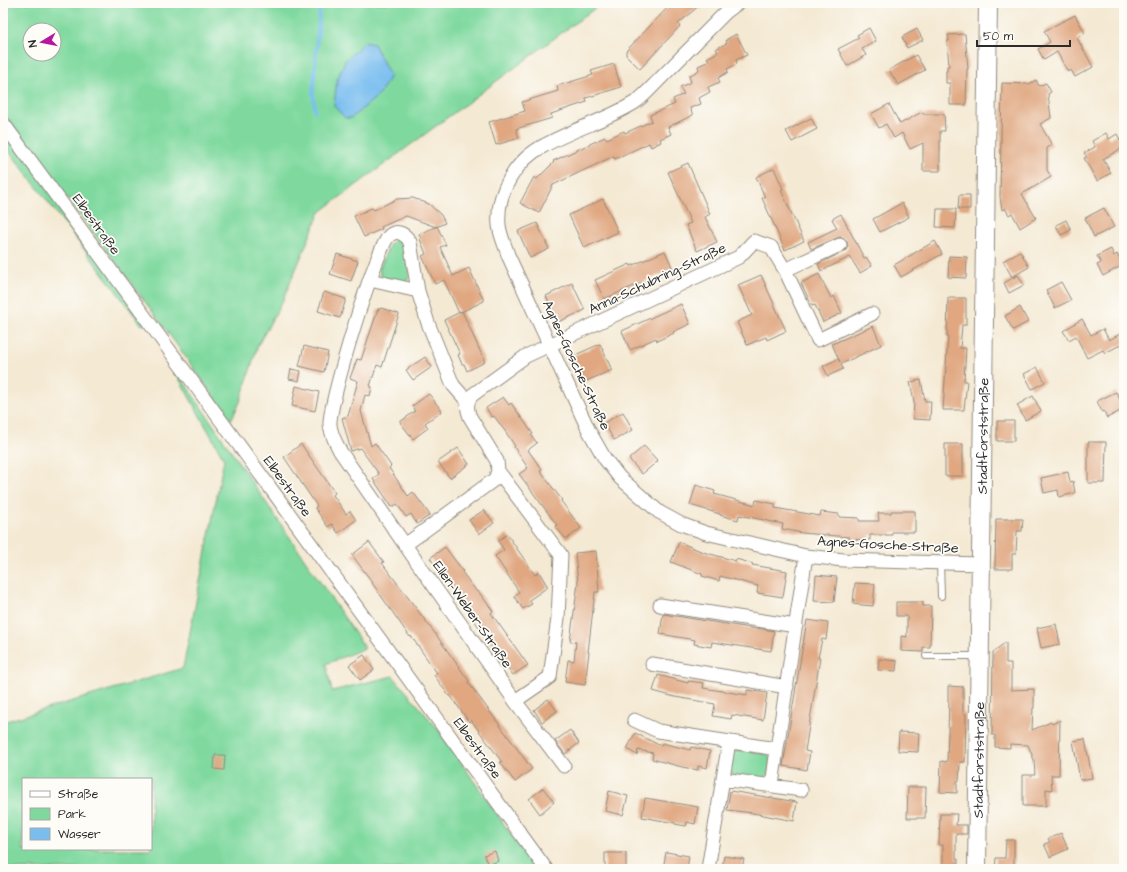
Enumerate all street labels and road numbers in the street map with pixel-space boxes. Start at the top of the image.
street label: Elbestraße [67,190,125,260]
street label: Anna-Schubring-Straße [585,238,730,320]
street label: Agnes-Gosche-Straße [537,297,615,434]
street label: Stadtforststraße [973,377,994,494]
street label: Elbestraße [258,452,316,522]
street label: Agnes-Gosche-Straße [817,531,960,559]
street label: Ellen-Weber-Straße [428,557,517,673]
street label: Stadtforststraße [969,701,990,818]
street label: Elbestraße [448,714,506,784]

